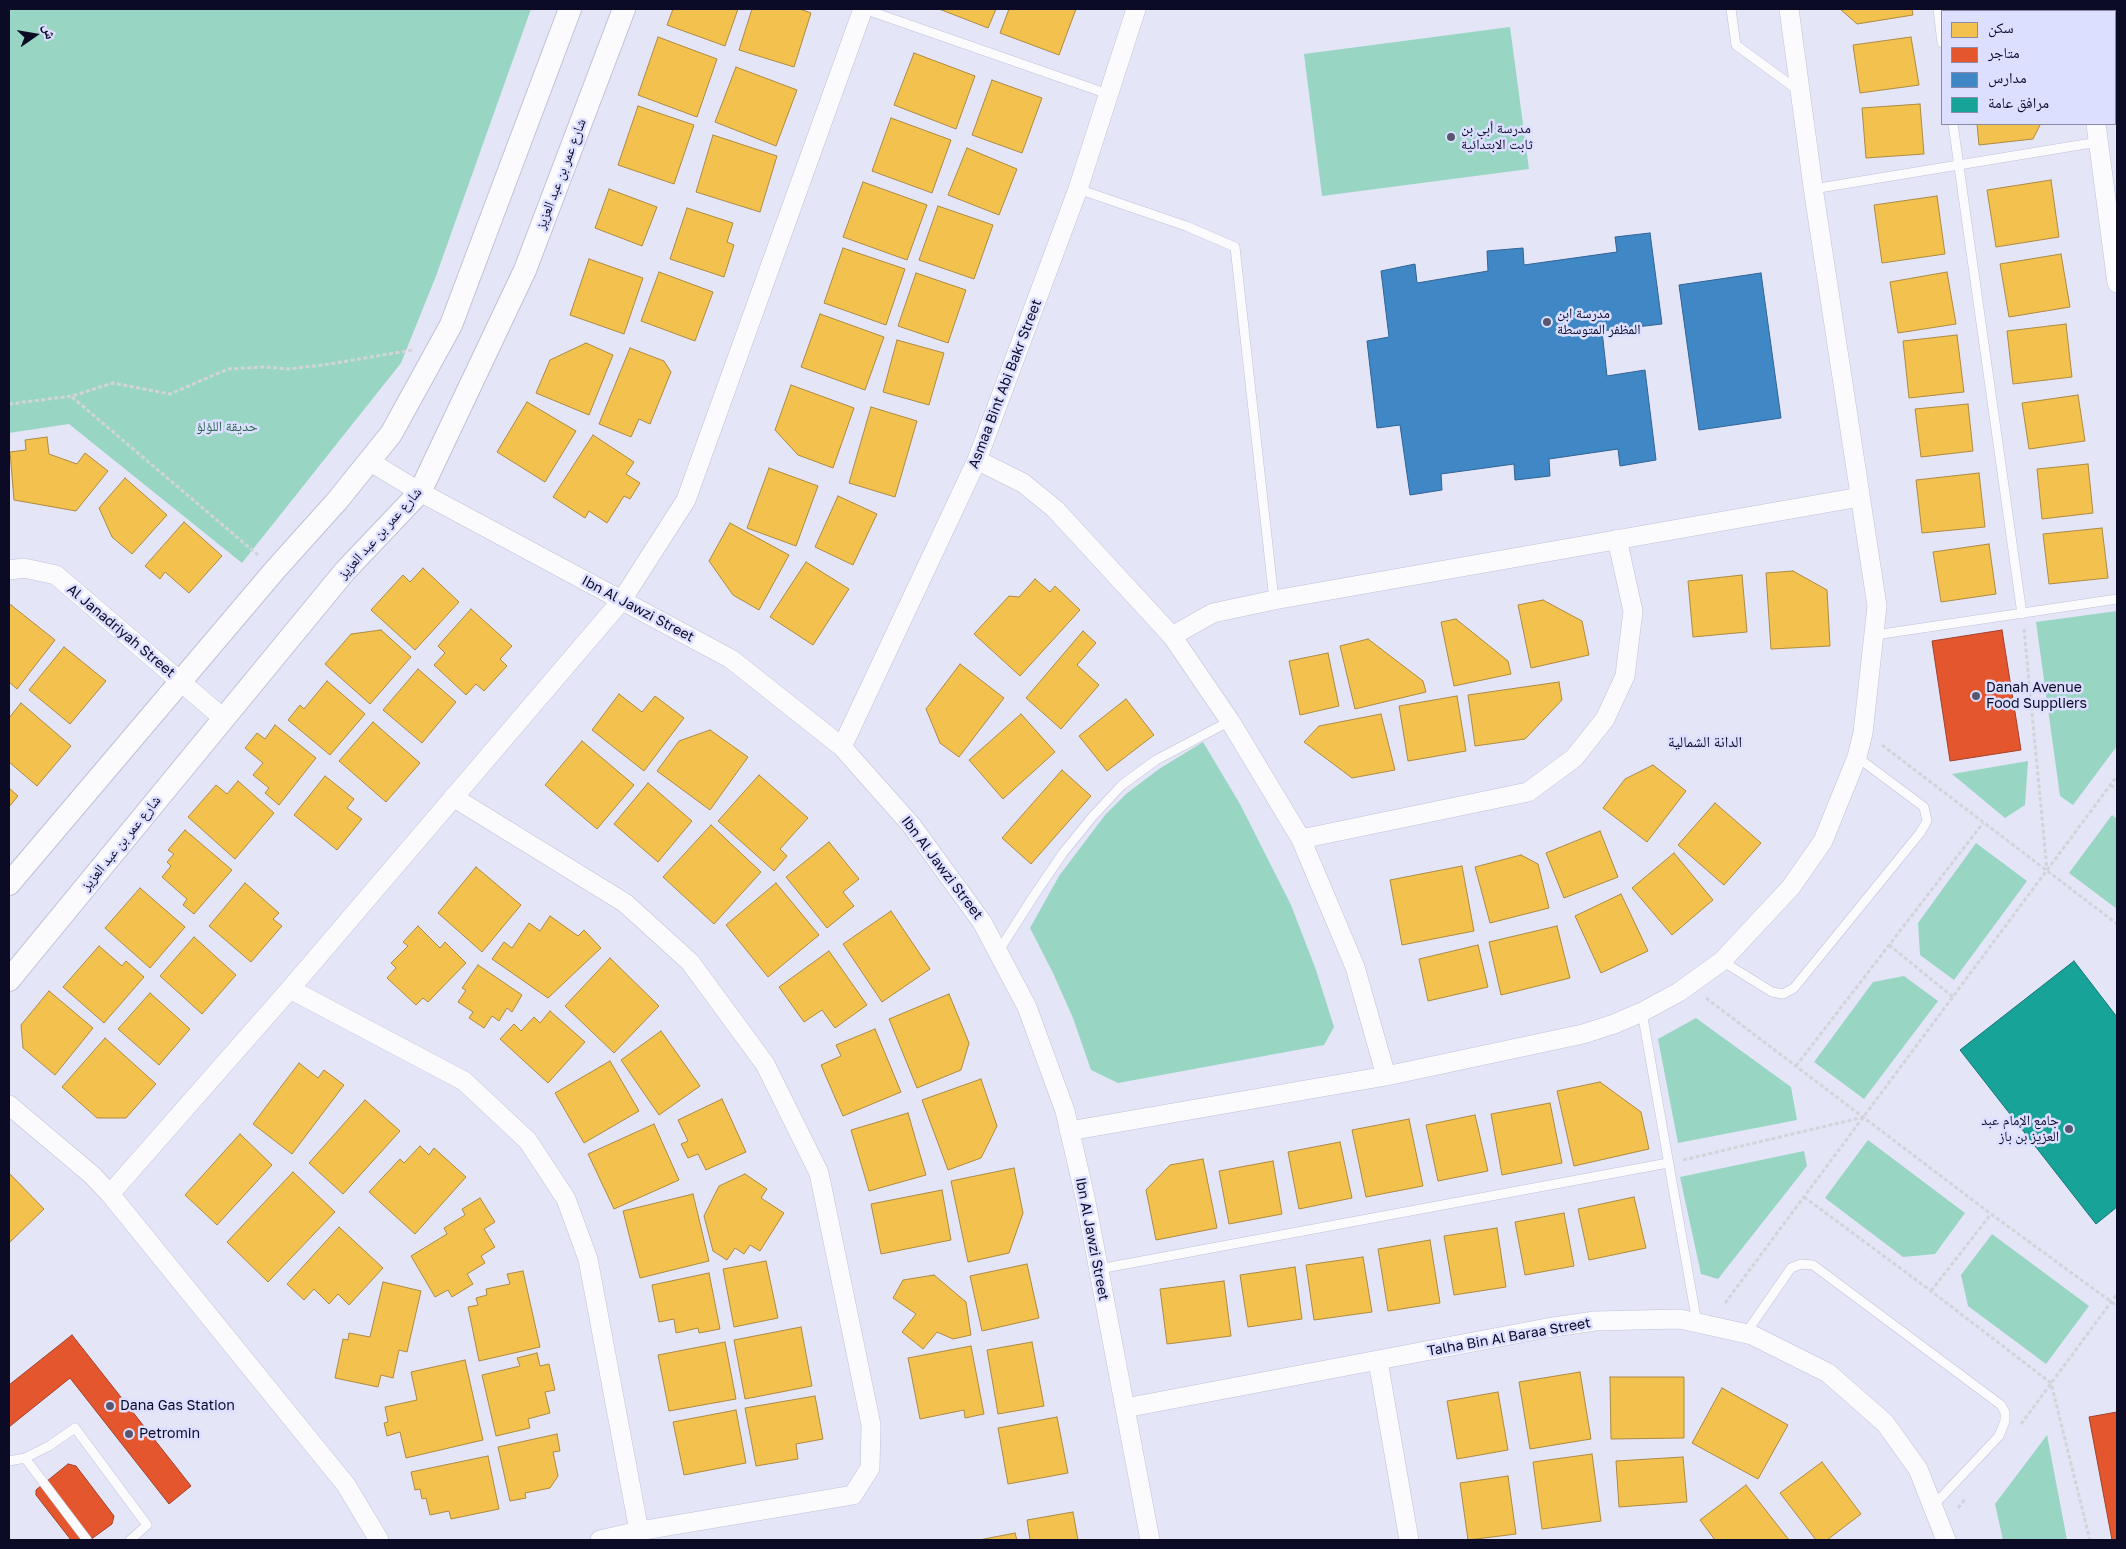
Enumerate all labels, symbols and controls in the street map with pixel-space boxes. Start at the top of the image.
north arrow [10,10,60,60]
legend [1941,10,2116,125]
text: سكن [1988,18,2014,36]
text: ش [40,22,60,41]
text: متاجر [1988,43,2020,61]
text: مدارس [1988,68,2027,86]
text: مرافق عامة [1988,93,2049,111]
street label: شارع عمر بن عبد العزيز [532,116,590,232]
place label: مدرسة أبي بن ثابت الابتدائية [1461,121,1533,154]
marker: مدرسة أبي بن ثابت الابتدائية [1445,131,1457,143]
street label: Asmaa Bint Abi Bakr Street [965,297,1045,471]
place label: مدرسة ابن المظفر المتوسطة [1557,306,1640,338]
marker: مدرسة ابن المظفر المتوسطة [1541,316,1553,328]
park label: حديقة اللؤلؤ [196,419,258,435]
street label: شارع عمر بن عبد العزيز [335,484,425,582]
street label: Ibn Al Jawzi Street [579,572,697,646]
street label: Al Janadriyah Street [64,581,178,681]
place label: Danah Avenue Food Suppliers [1986,680,2087,712]
marker: Danah Avenue Food Suppliers [1970,690,1982,702]
district label: الدانة الشمالية [1668,733,1742,751]
street label: شارع عمر بن عبد العزيز [78,792,164,894]
street label: Ibn Al Jawzi Street [898,813,986,923]
place label: جامع الإمام عبد العزيز بن باز [1981,1113,2059,1146]
marker: جامع الإمام عبد العزيز بن باز [2063,1123,2075,1135]
street label: Ibn Al Jawzi Street [1072,1176,1112,1302]
street label: Talha Bin Al Baraa Street [1426,1314,1592,1360]
place label: Dana Gas Station [120,1398,235,1414]
marker: Dana Gas Station [104,1400,116,1412]
place label: Petromin [139,1426,200,1442]
marker: Petromin [123,1428,135,1440]

